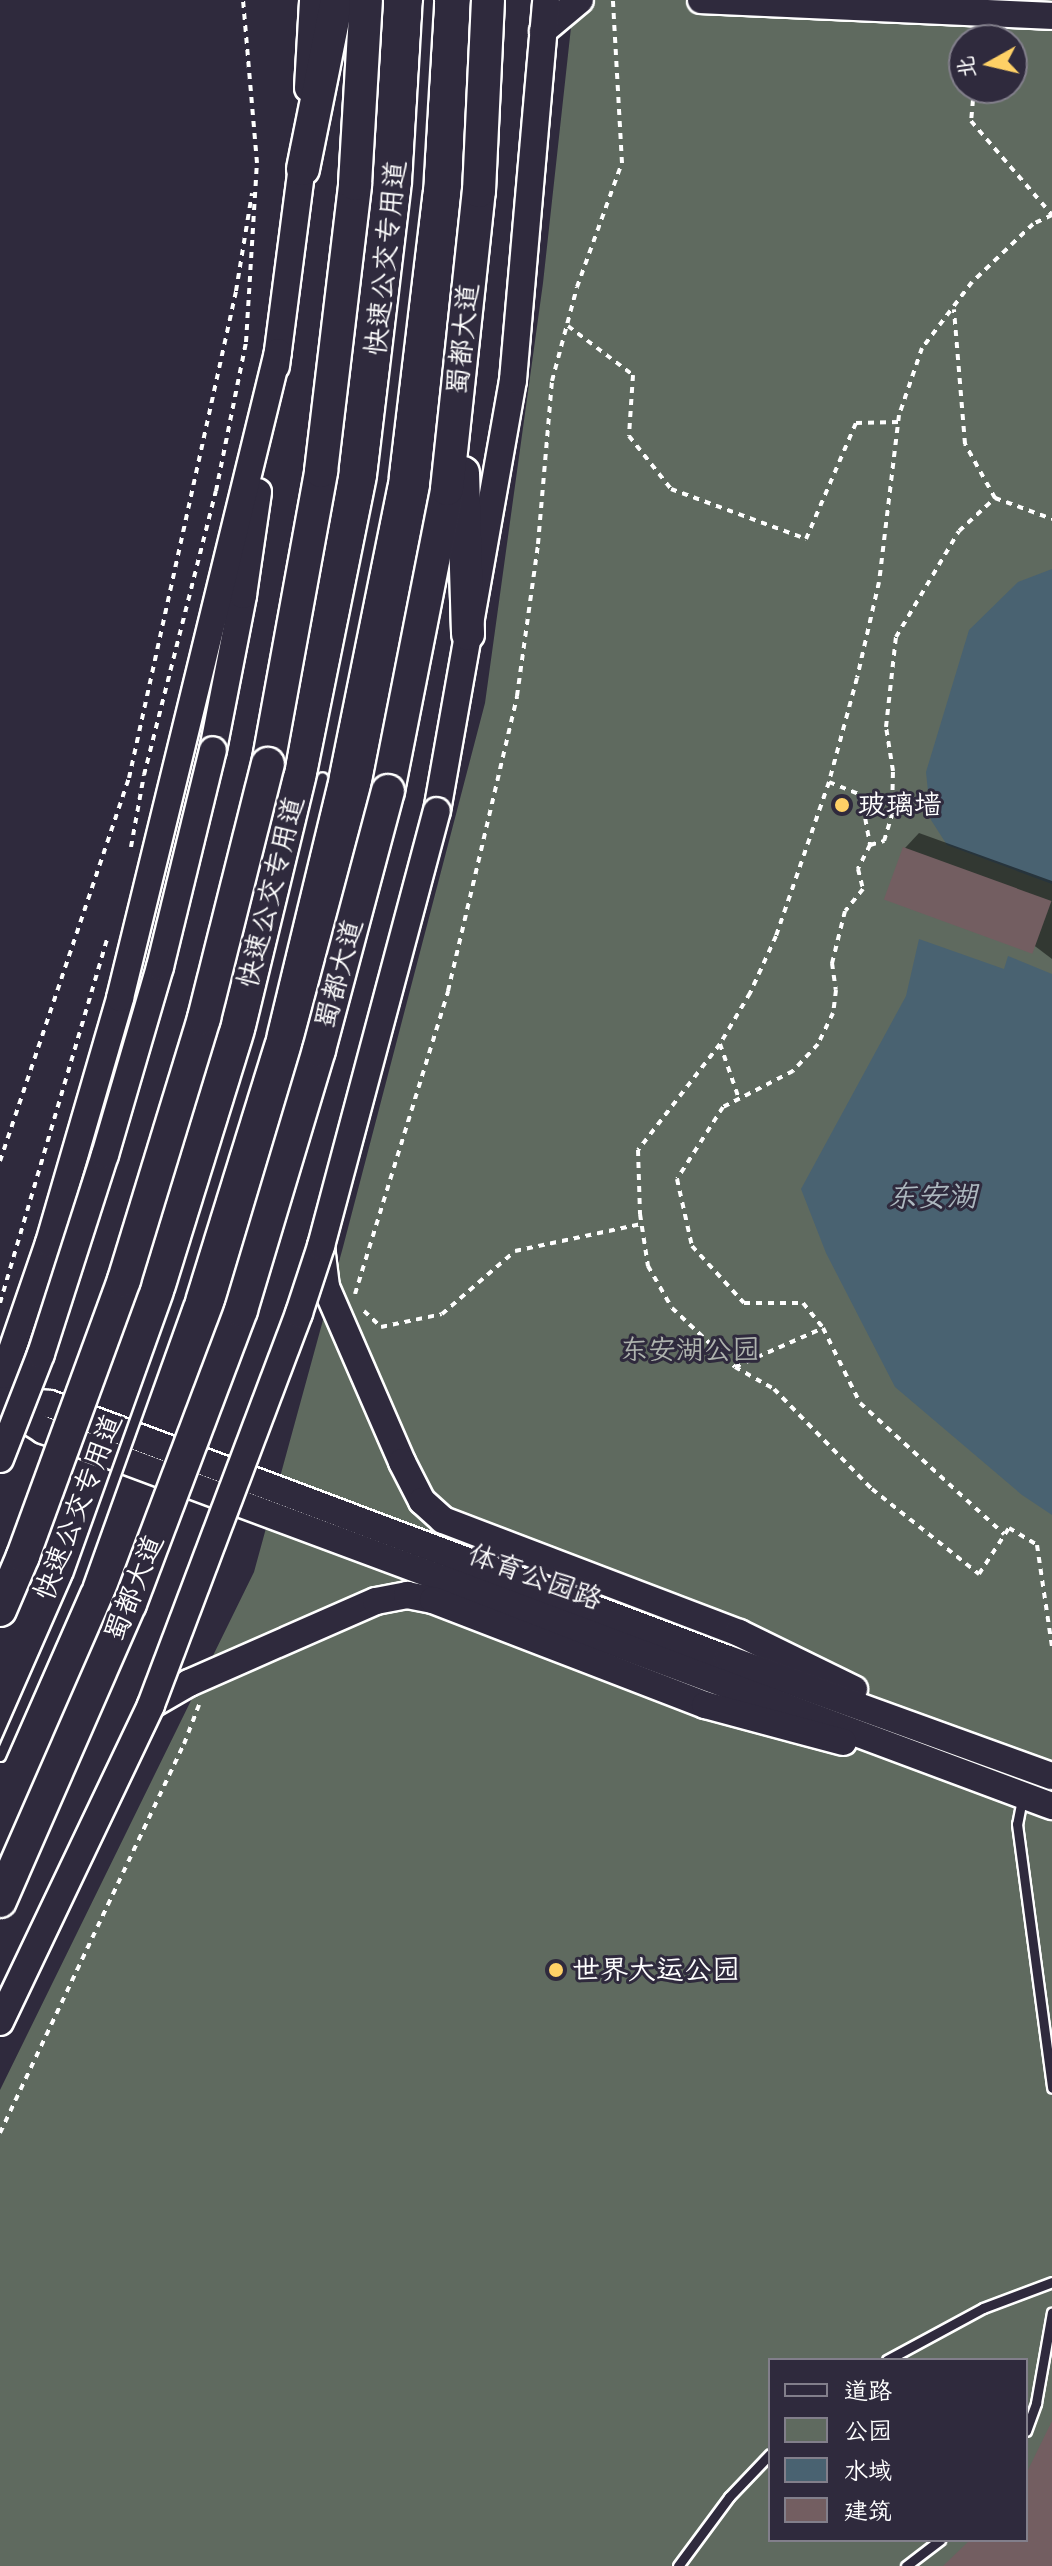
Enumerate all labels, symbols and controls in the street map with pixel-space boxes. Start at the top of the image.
north arrow [948,24,1028,104]
text: 北 [952,54,981,80]
street label: 快速公交专用道 [359,159,413,357]
street label: 蜀都大道 [440,282,486,396]
place label: 玻璃墙 [858,788,942,822]
street label: 快速公交专用道 [231,793,311,991]
marker: 玻璃墙 [833,796,851,814]
street label: 蜀都大道 [308,916,370,1032]
water label: 东安湖 [887,1179,977,1215]
park label: 东安湖公园 [620,1333,760,1367]
street label: 快速公交专用道 [27,1409,129,1605]
street label: 蜀都大道 [97,1530,171,1646]
street label: 体育公园路 [463,1537,607,1617]
place label: 世界大运公园 [572,1953,740,1987]
marker: 世界大运公园 [547,1961,565,1979]
legend [768,2358,1028,2542]
text: 道路 [844,2377,892,2405]
text: 公园 [844,2417,892,2445]
text: 水域 [844,2457,892,2485]
text: 建筑 [844,2497,892,2525]

